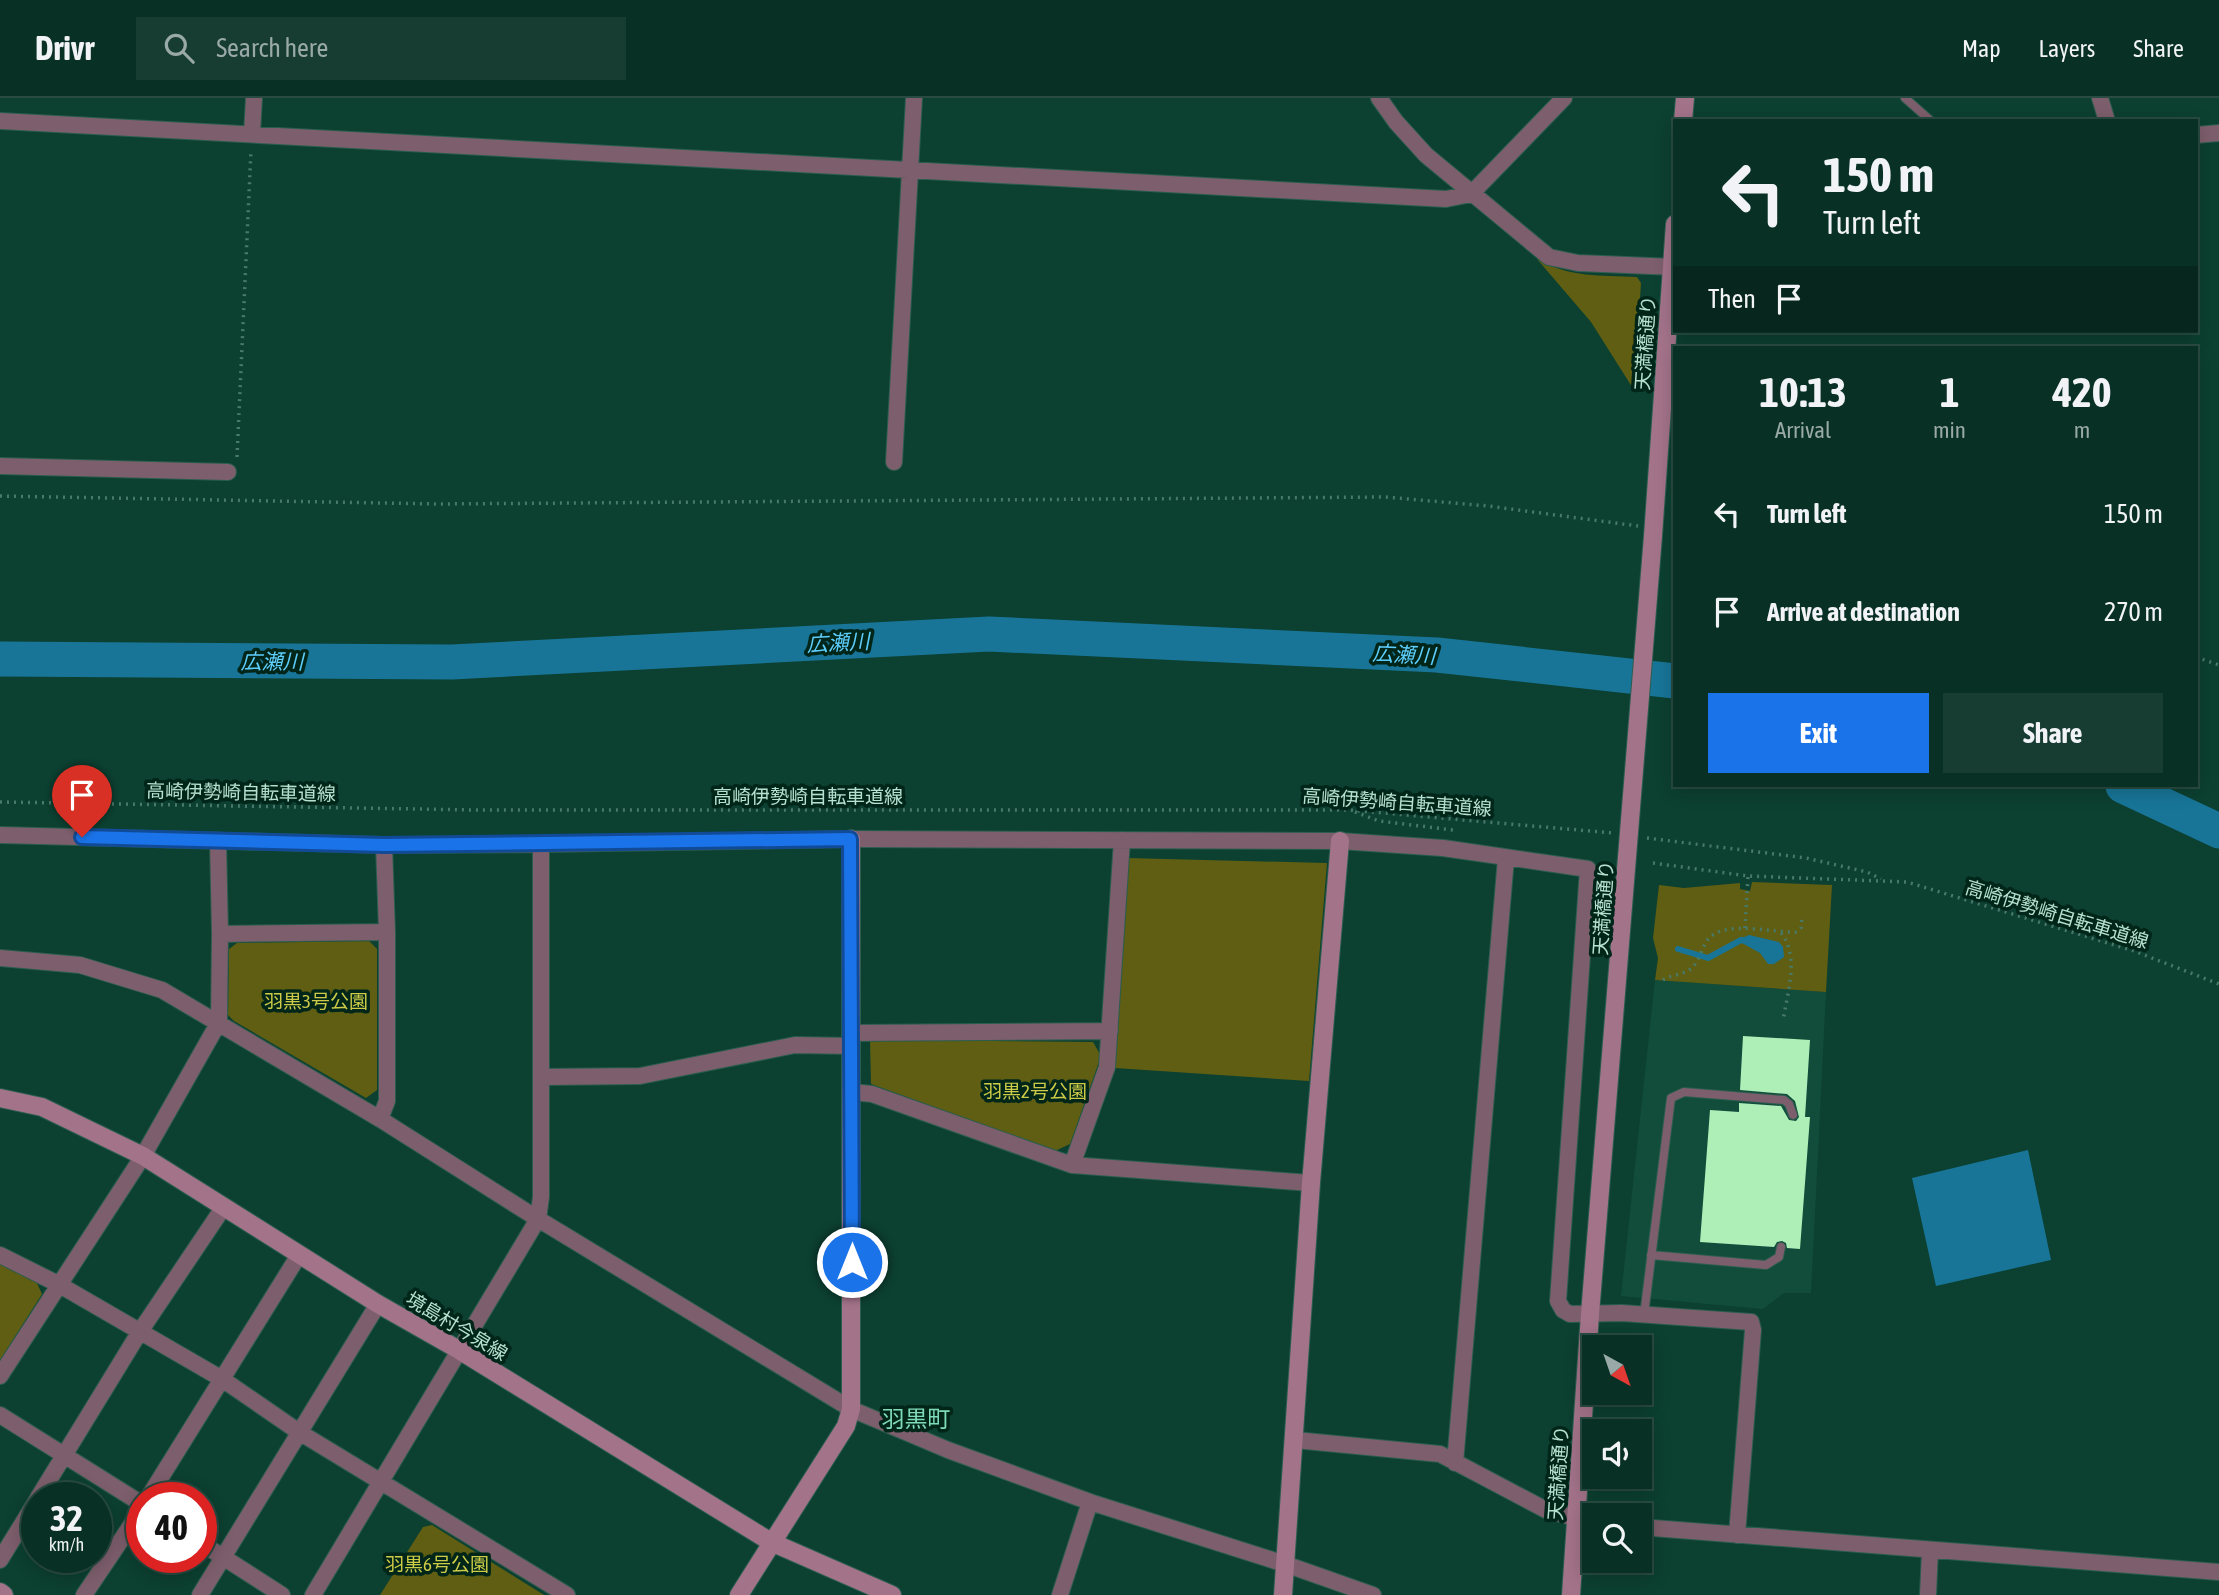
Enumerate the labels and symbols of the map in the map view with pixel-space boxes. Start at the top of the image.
street label: 天満橋通り [1631,295,1659,391]
water label: 広瀬川 [806,628,872,656]
water label: 広瀬川 [1372,640,1438,668]
water label: 広瀬川 [241,649,305,673]
pin [52,765,112,837]
street label: 高崎伊勢崎自転車道線 [146,779,336,805]
street label: 高崎伊勢崎自転車道線 [1301,784,1493,820]
street label: 高崎伊勢崎自転車道線 [713,785,903,807]
street label: 天満橋通り [1589,860,1617,956]
street label: 高崎伊勢崎自転車道線 [1963,876,2151,952]
park label: 羽黒3号公園 [264,990,368,1012]
park label: 羽黒2号公園 [983,1080,1087,1102]
position arrow [815,1225,889,1299]
street label: 境島村今泉線 [402,1287,512,1365]
north arrow [1582,1335,1652,1405]
district label: 羽黒町 [882,1406,951,1432]
street label: 天満橋通り [1544,1425,1572,1521]
speed limit sign: 40 [126,1482,217,1573]
park label: 羽黒6号公園 [385,1553,489,1575]

